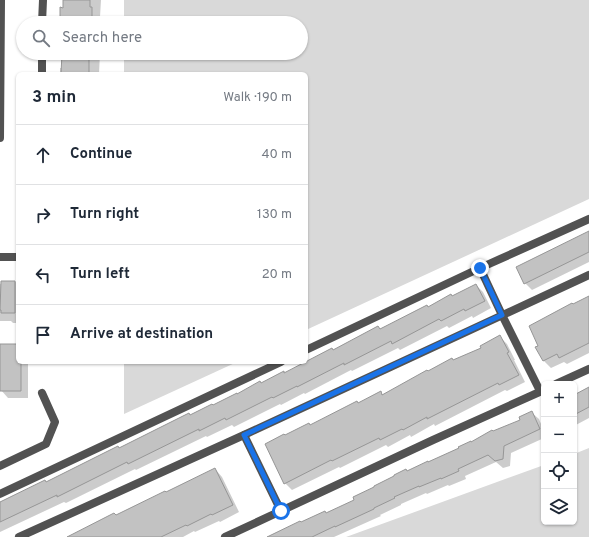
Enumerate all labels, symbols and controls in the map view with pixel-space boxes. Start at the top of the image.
search box [16,16,308,60]
icon: search [30,27,52,49]
text: Search here [62,29,142,48]
text: 3 min [32,87,76,109]
text: Walk · 190 m [223,90,292,106]
icon: ahead [32,144,54,166]
text: Continue [70,145,132,164]
text: 40 m [262,147,292,163]
icon: right [32,204,54,226]
text: Turn right [70,205,139,224]
text: 130 m [257,207,292,223]
route end [471,259,489,277]
icon: left [32,264,54,286]
text: Turn left [70,265,130,284]
text: 20 m [262,267,292,283]
icon: arrive [32,324,54,346]
text: Arrive at destination [70,325,213,344]
map controls [541,381,577,525]
button: + [541,381,577,417]
button: − [541,417,577,453]
button: locate [541,453,577,489]
button: layers [541,489,577,525]
route start [272,502,290,520]

